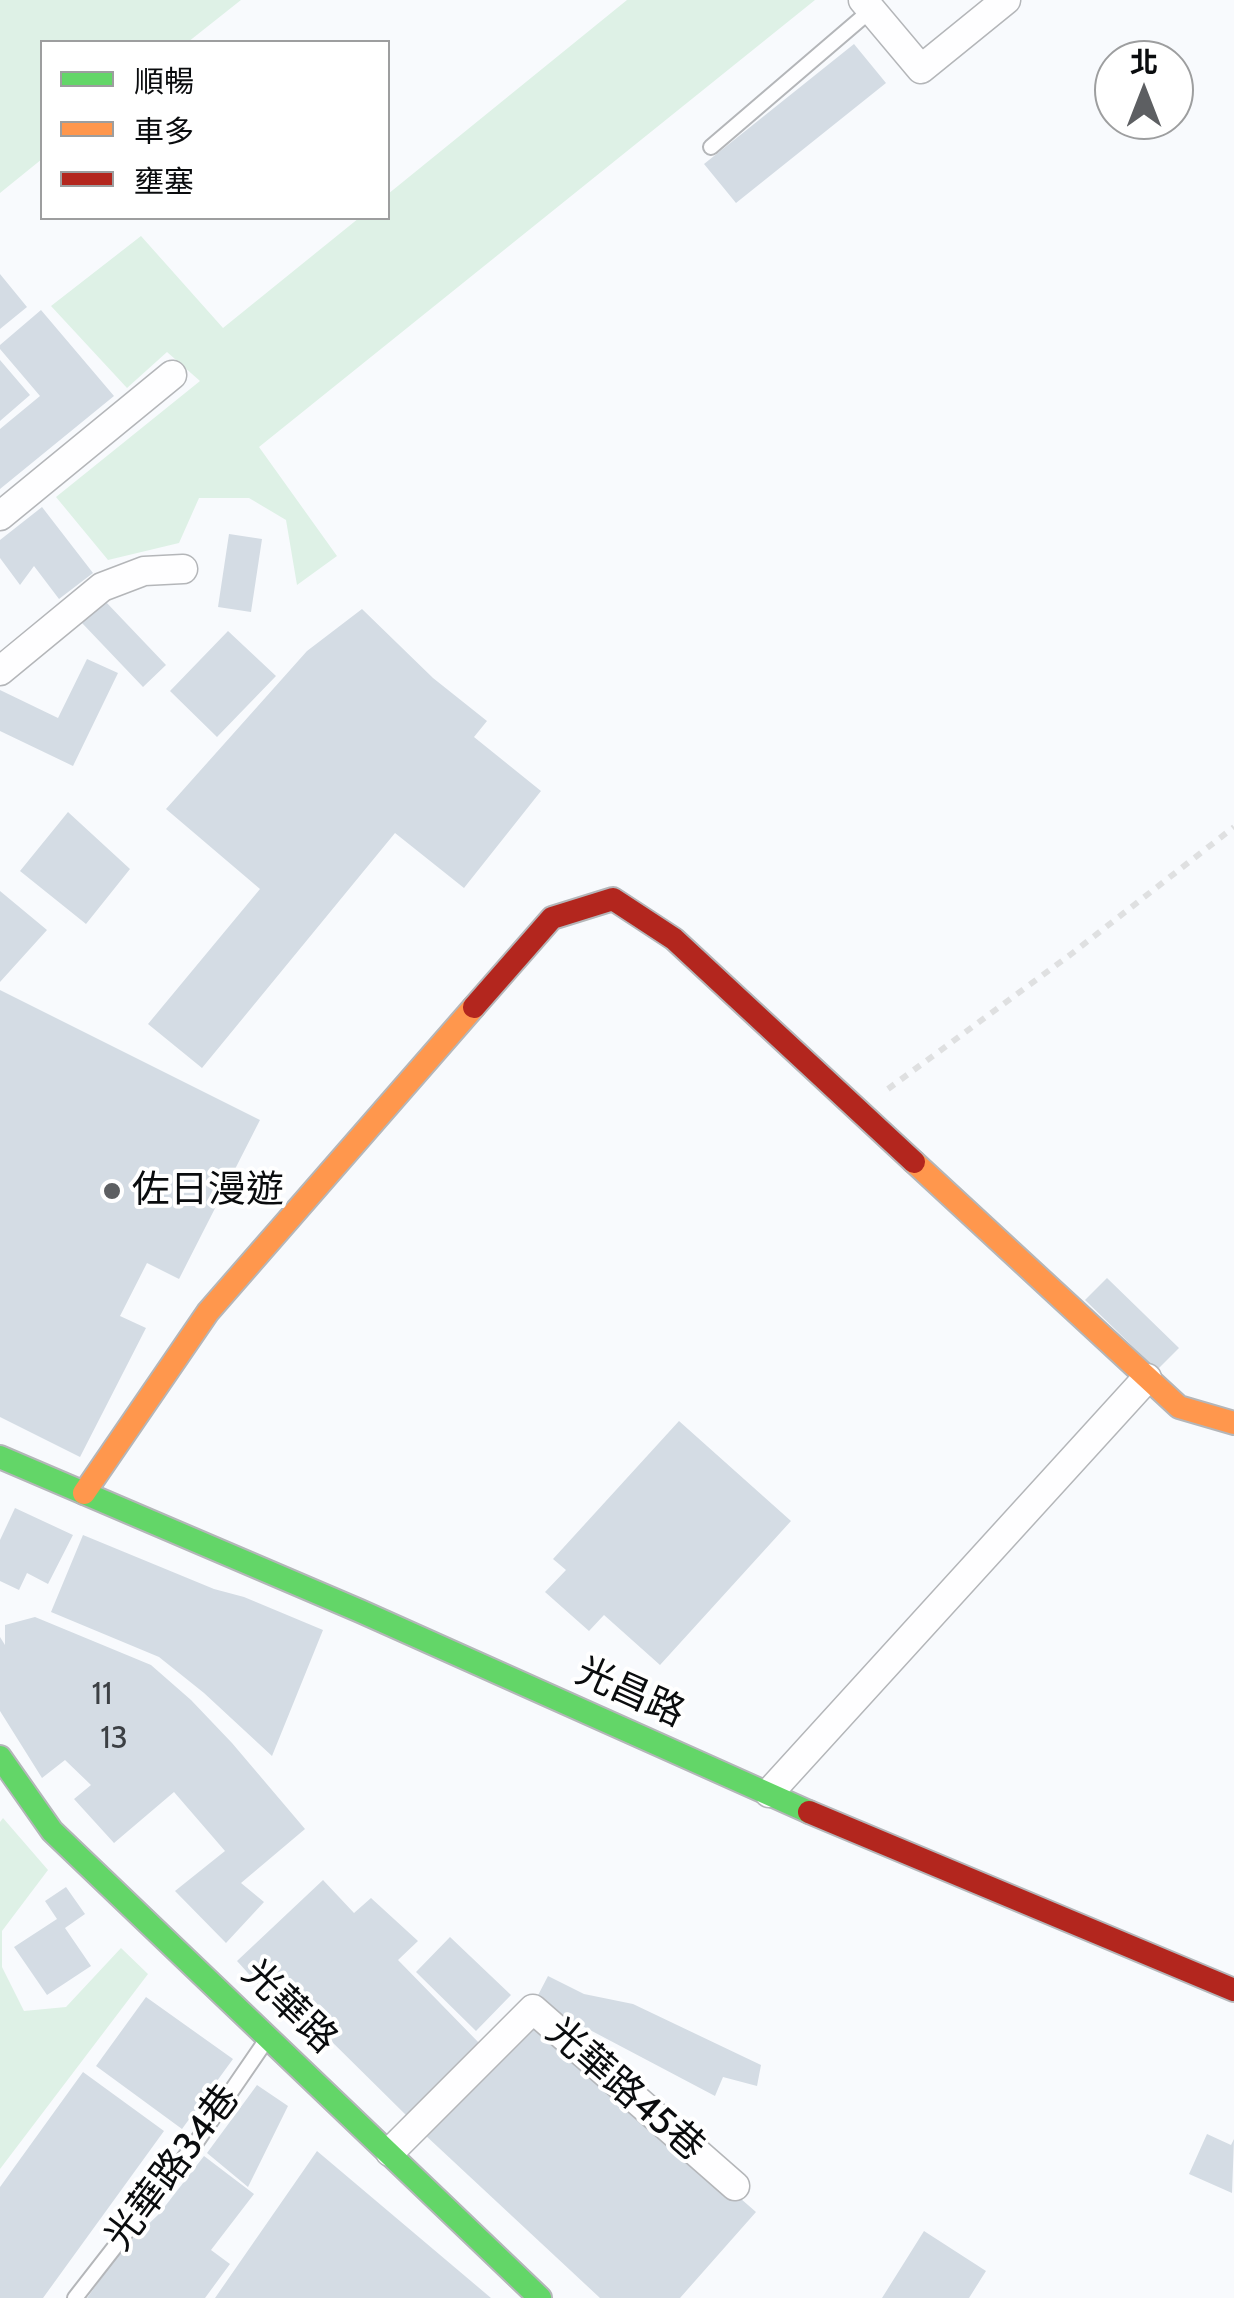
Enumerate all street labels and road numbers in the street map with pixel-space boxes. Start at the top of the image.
street label: 光昌路 [569,1649,691,1737]
street label: 光華路 [232,1951,346,2063]
street label: 光華路45巷 [537,2009,713,2171]
street label: 光華路34巷 [96,2077,250,2259]

